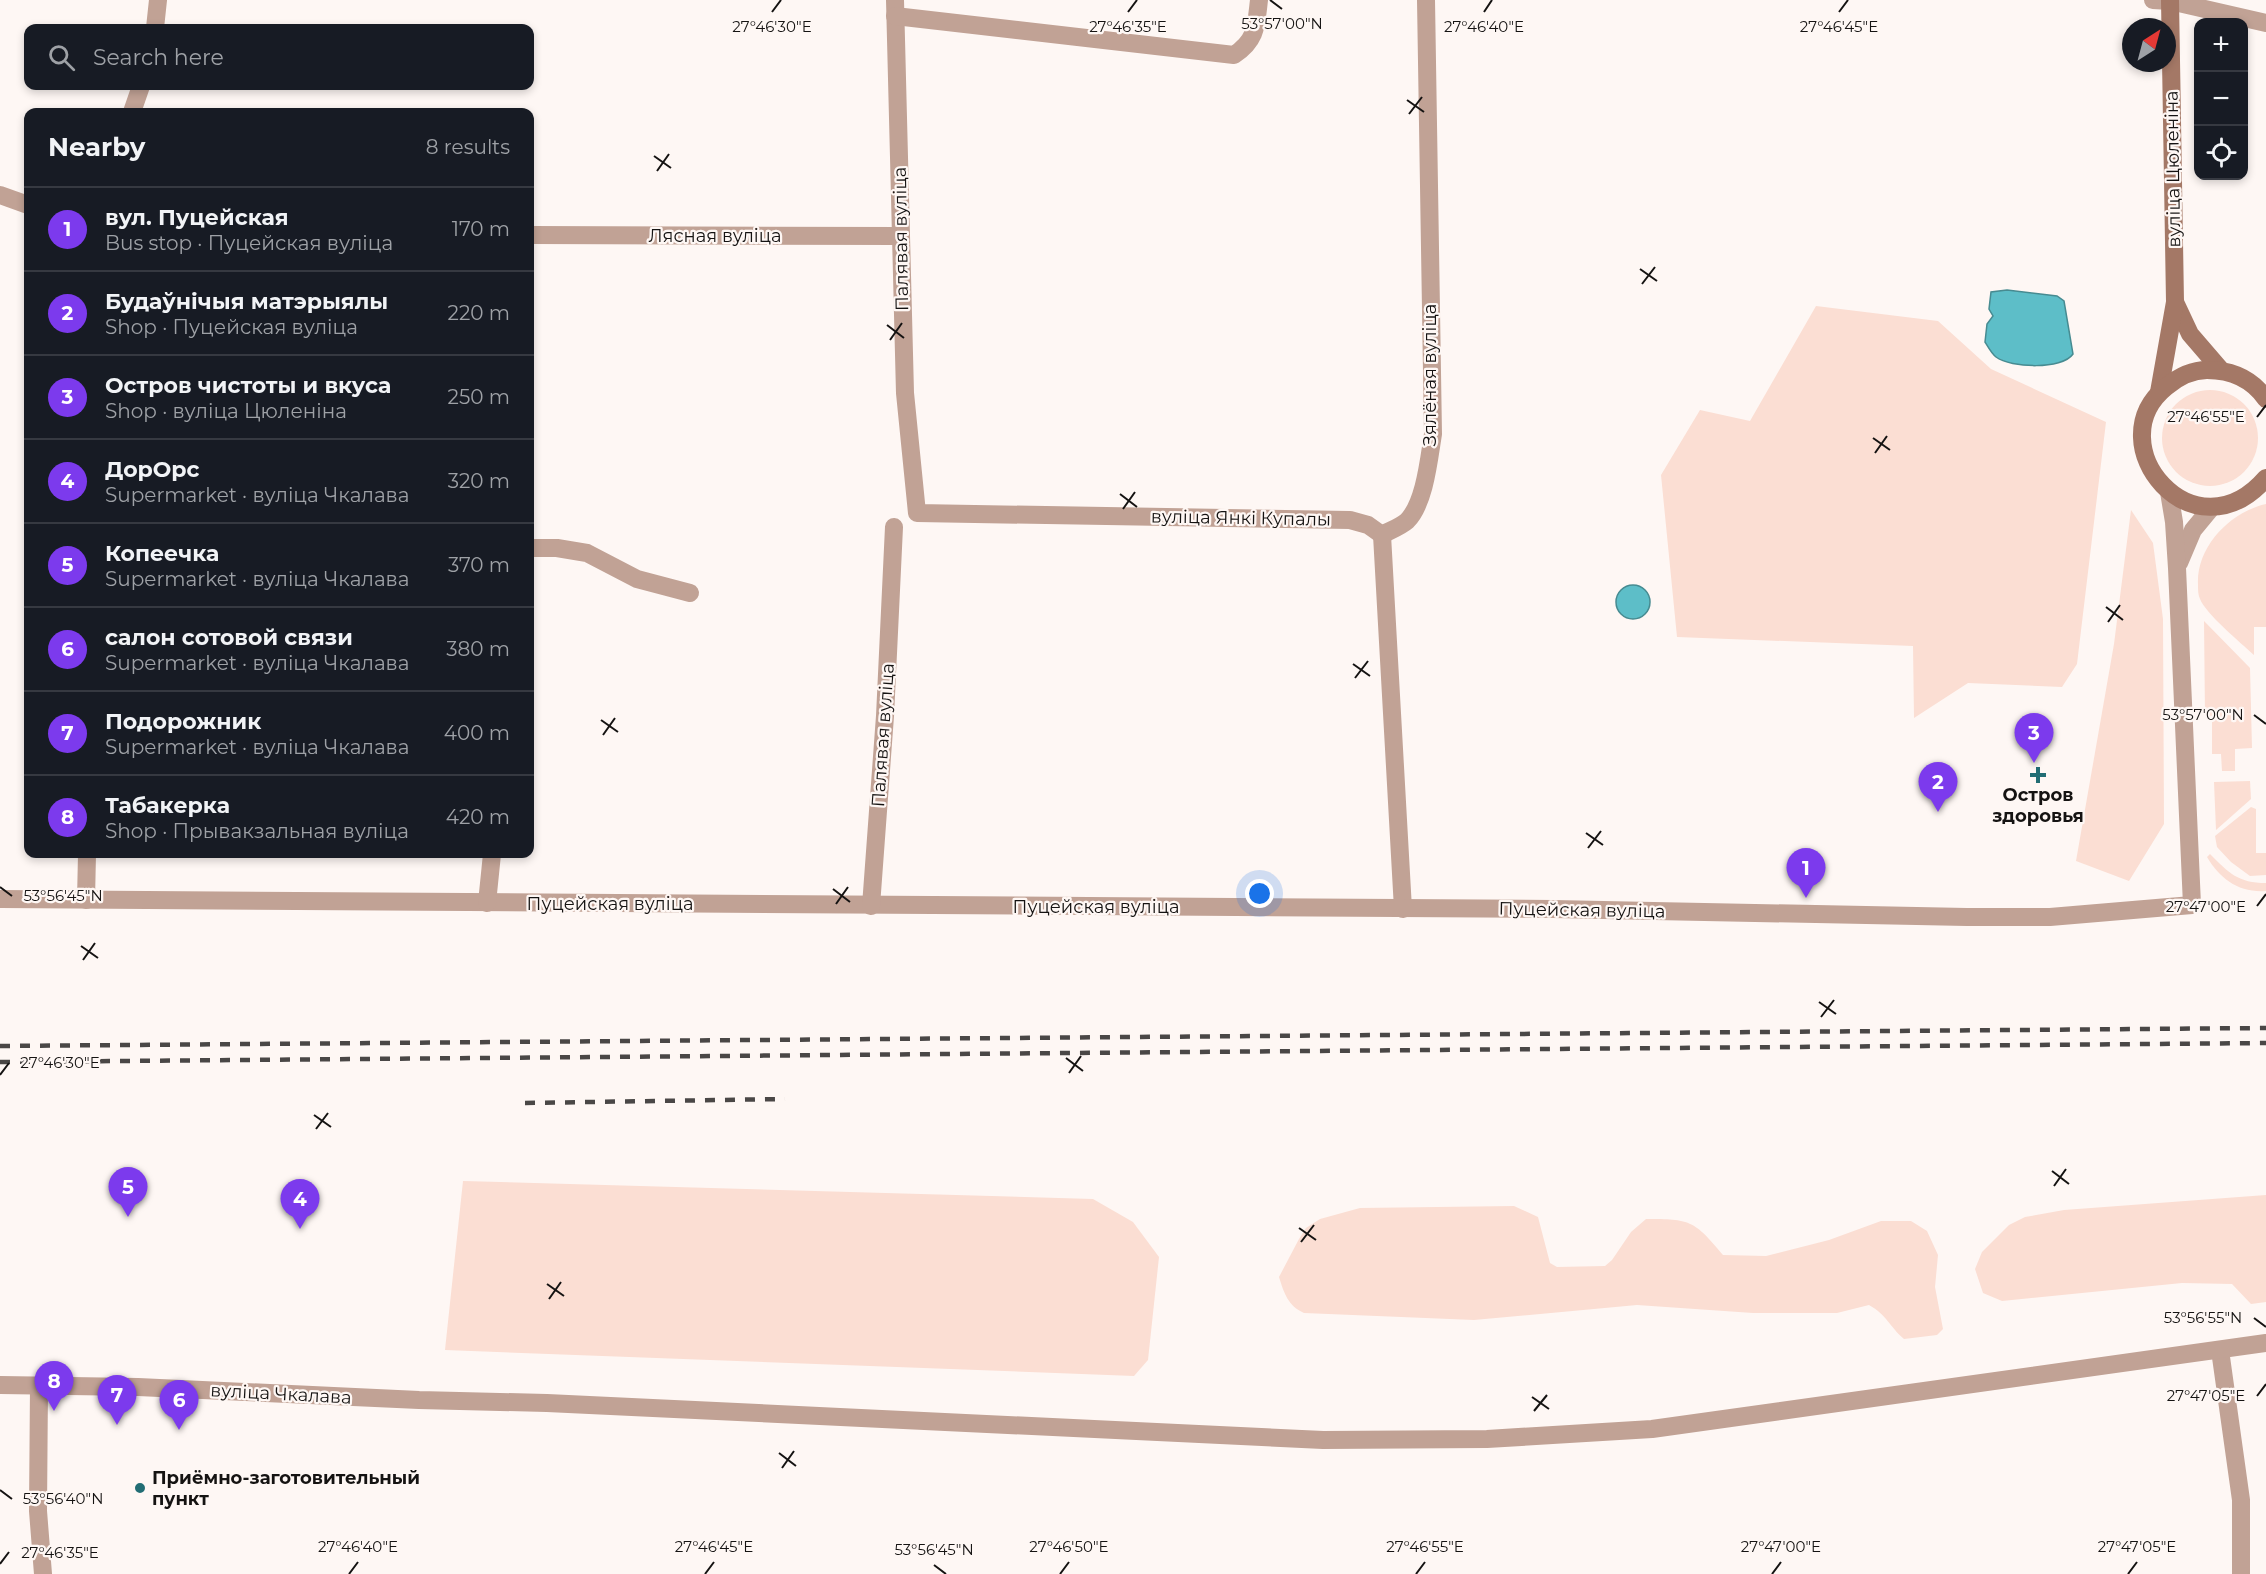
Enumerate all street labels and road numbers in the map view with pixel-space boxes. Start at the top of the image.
street label: вуліца Цюленіна [2161,90,2185,248]
street label: Палявая вуліца [889,167,913,311]
street label: Лясная вуліца [648,225,782,247]
street label: Зялёная вуліца [1419,304,1441,446]
street label: вуліца Янкі Купалы [1151,505,1331,531]
street label: Палявая вуліца [867,662,899,808]
street label: Пуцейская вуліца [527,893,693,915]
street label: Пуцейская вуліца [1013,896,1179,918]
street label: Пуцейская вуліца [1498,898,1666,922]
street label: вуліца Чкалава [210,1379,352,1409]

